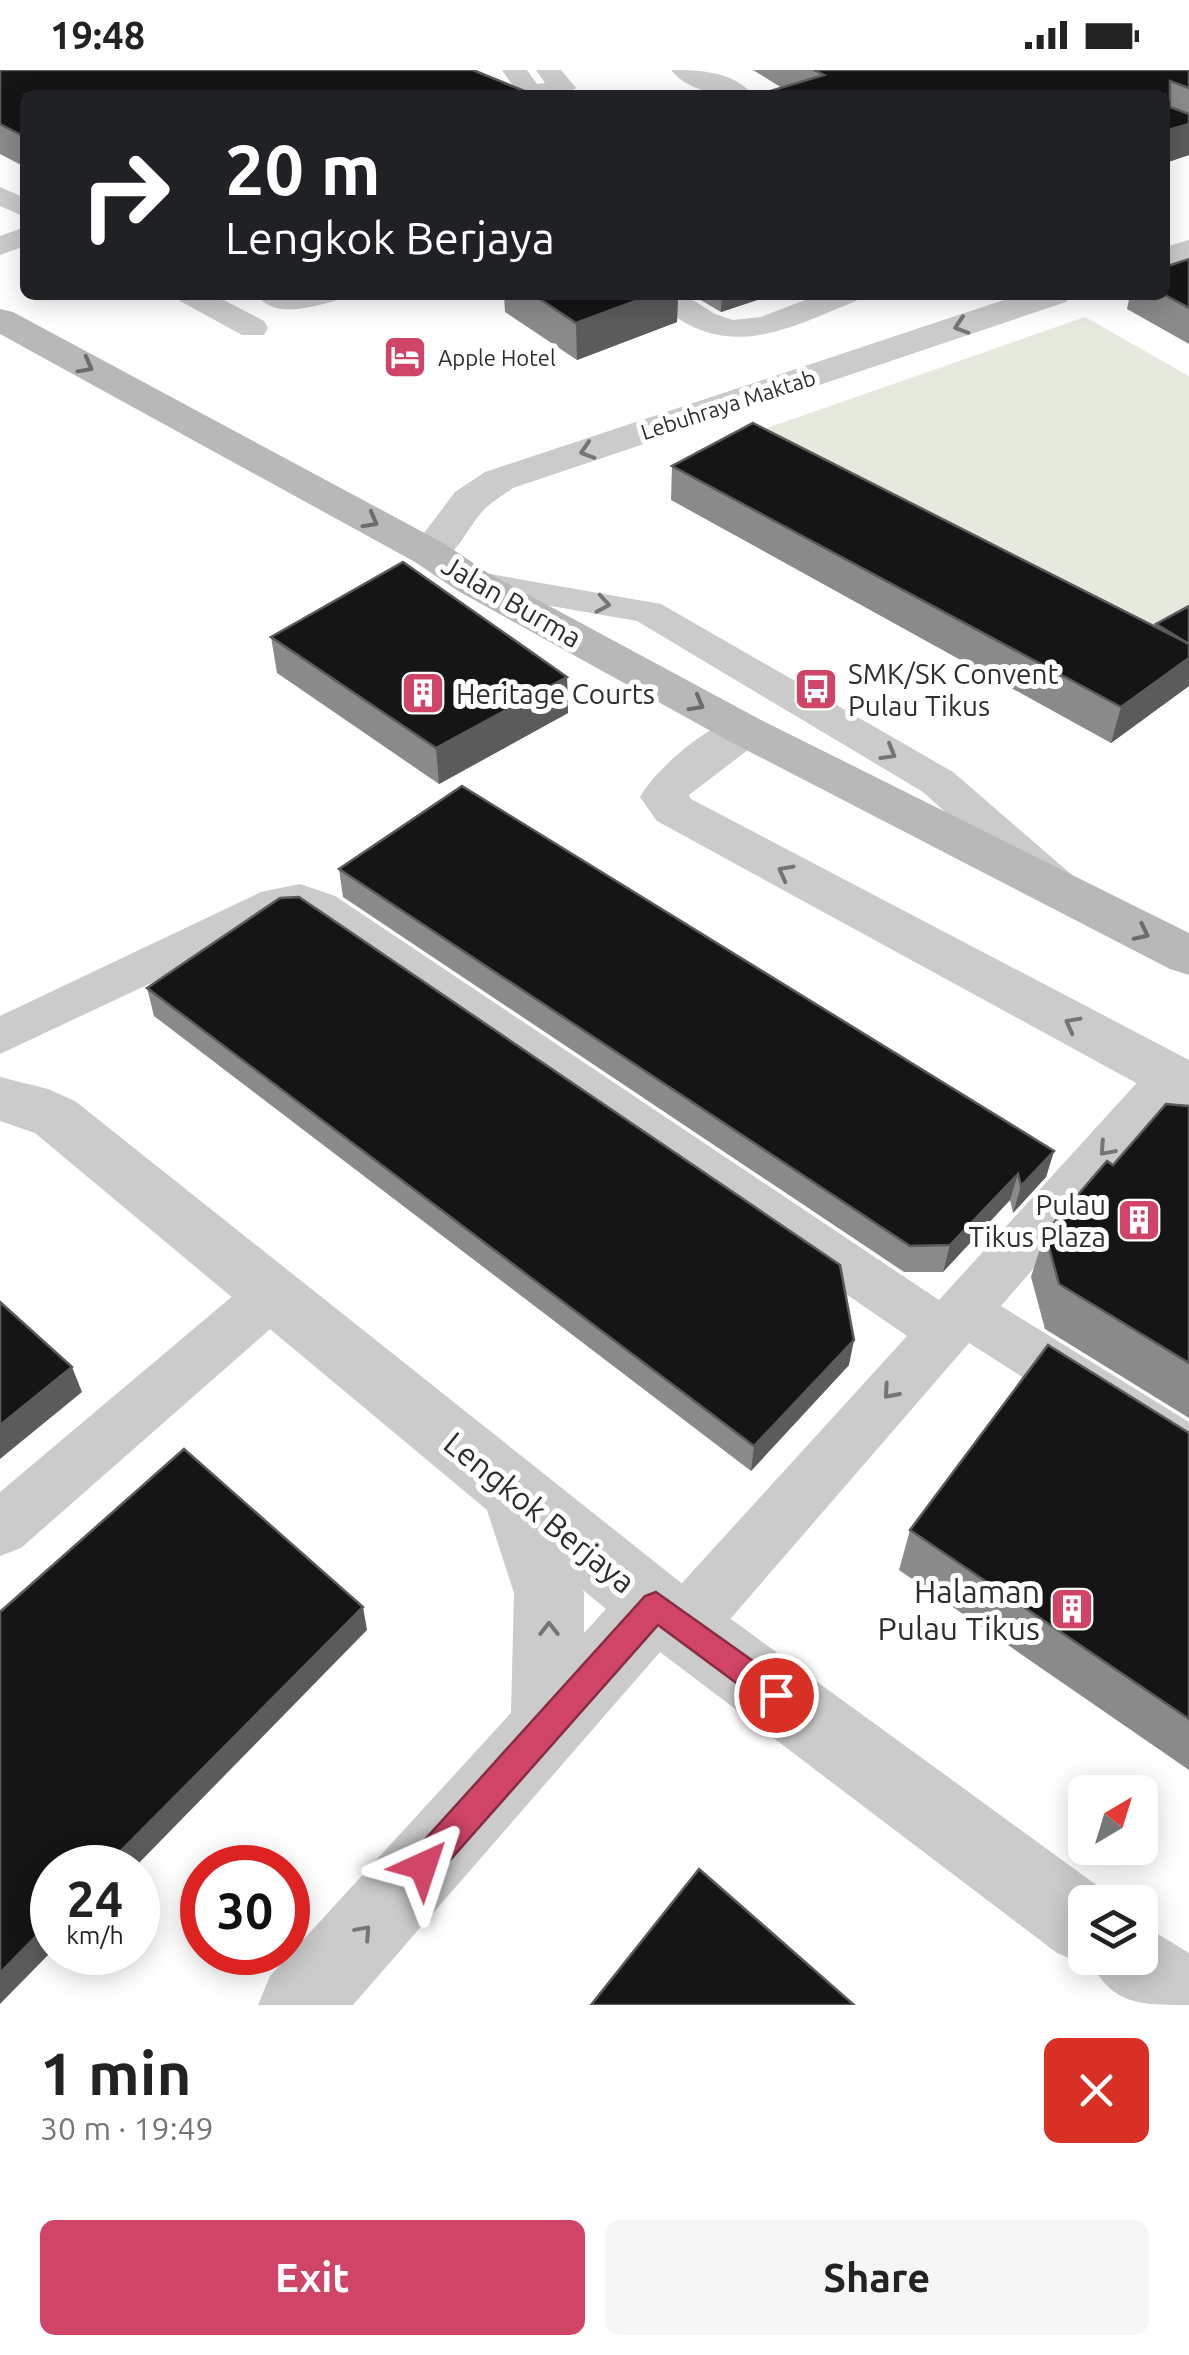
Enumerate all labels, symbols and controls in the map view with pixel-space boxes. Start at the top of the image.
text: 19:48 [50,14,145,56]
icon: right [60,130,190,260]
text: 20 m [225,130,381,208]
text: Lengkok Berjaya [225,212,555,263]
one-way arrow [954,314,971,334]
hotel icon: Apple Hotel [382,334,428,380]
place label: Apple Hotel [438,345,556,370]
one-way arrow [75,354,93,373]
street label: Lebuhraya Maktab [638,364,818,444]
one-way arrow [579,439,596,460]
one-way arrow [361,509,379,529]
street label: Jalan Burma [437,549,587,653]
one-way arrow [595,593,611,614]
place label: SMK/SK Convent Pulau Tikus [848,658,1059,721]
bus stop icon: SMK/SK Convent Pulau Tikus [793,666,839,712]
building icon: Heritage Courts [400,670,446,716]
place label: Heritage Courts [456,678,655,709]
one-way arrow [686,692,704,712]
one-way arrow [878,741,896,760]
one-way arrow [777,865,795,884]
one-way arrow [1131,921,1149,940]
one-way arrow [1064,1017,1082,1037]
one-way arrow [1099,1137,1117,1156]
place label: Pulau Tikus Plaza [969,1189,1106,1252]
building icon: Pulau Tikus Plaza [1116,1197,1162,1243]
one-way arrow [883,1380,901,1399]
street label: Lengkok Berjaya [438,1424,642,1600]
place label: Halaman Pulau Tikus [878,1573,1040,1646]
building icon: Halaman Pulau Tikus [1049,1586,1095,1632]
one-way arrow [538,1621,560,1636]
pin [734,1653,819,1738]
icon: arrive [749,1668,804,1723]
north arrow [1068,1775,1158,1865]
map controls [1068,1775,1158,1975]
position arrow [371,1814,475,1918]
speed limit sign: 30 [180,1845,310,1975]
text: 24 [67,1870,123,1926]
button: layers [1068,1885,1158,1975]
text: km/h [66,1921,124,1949]
one-way arrow [352,1925,370,1944]
button: close [1044,2038,1149,2143]
text: 1 min [40,2039,192,2106]
text: 30 m · 19:49 [40,2110,214,2146]
button: Exit [40,2220,585,2335]
button: Share [605,2220,1149,2335]

